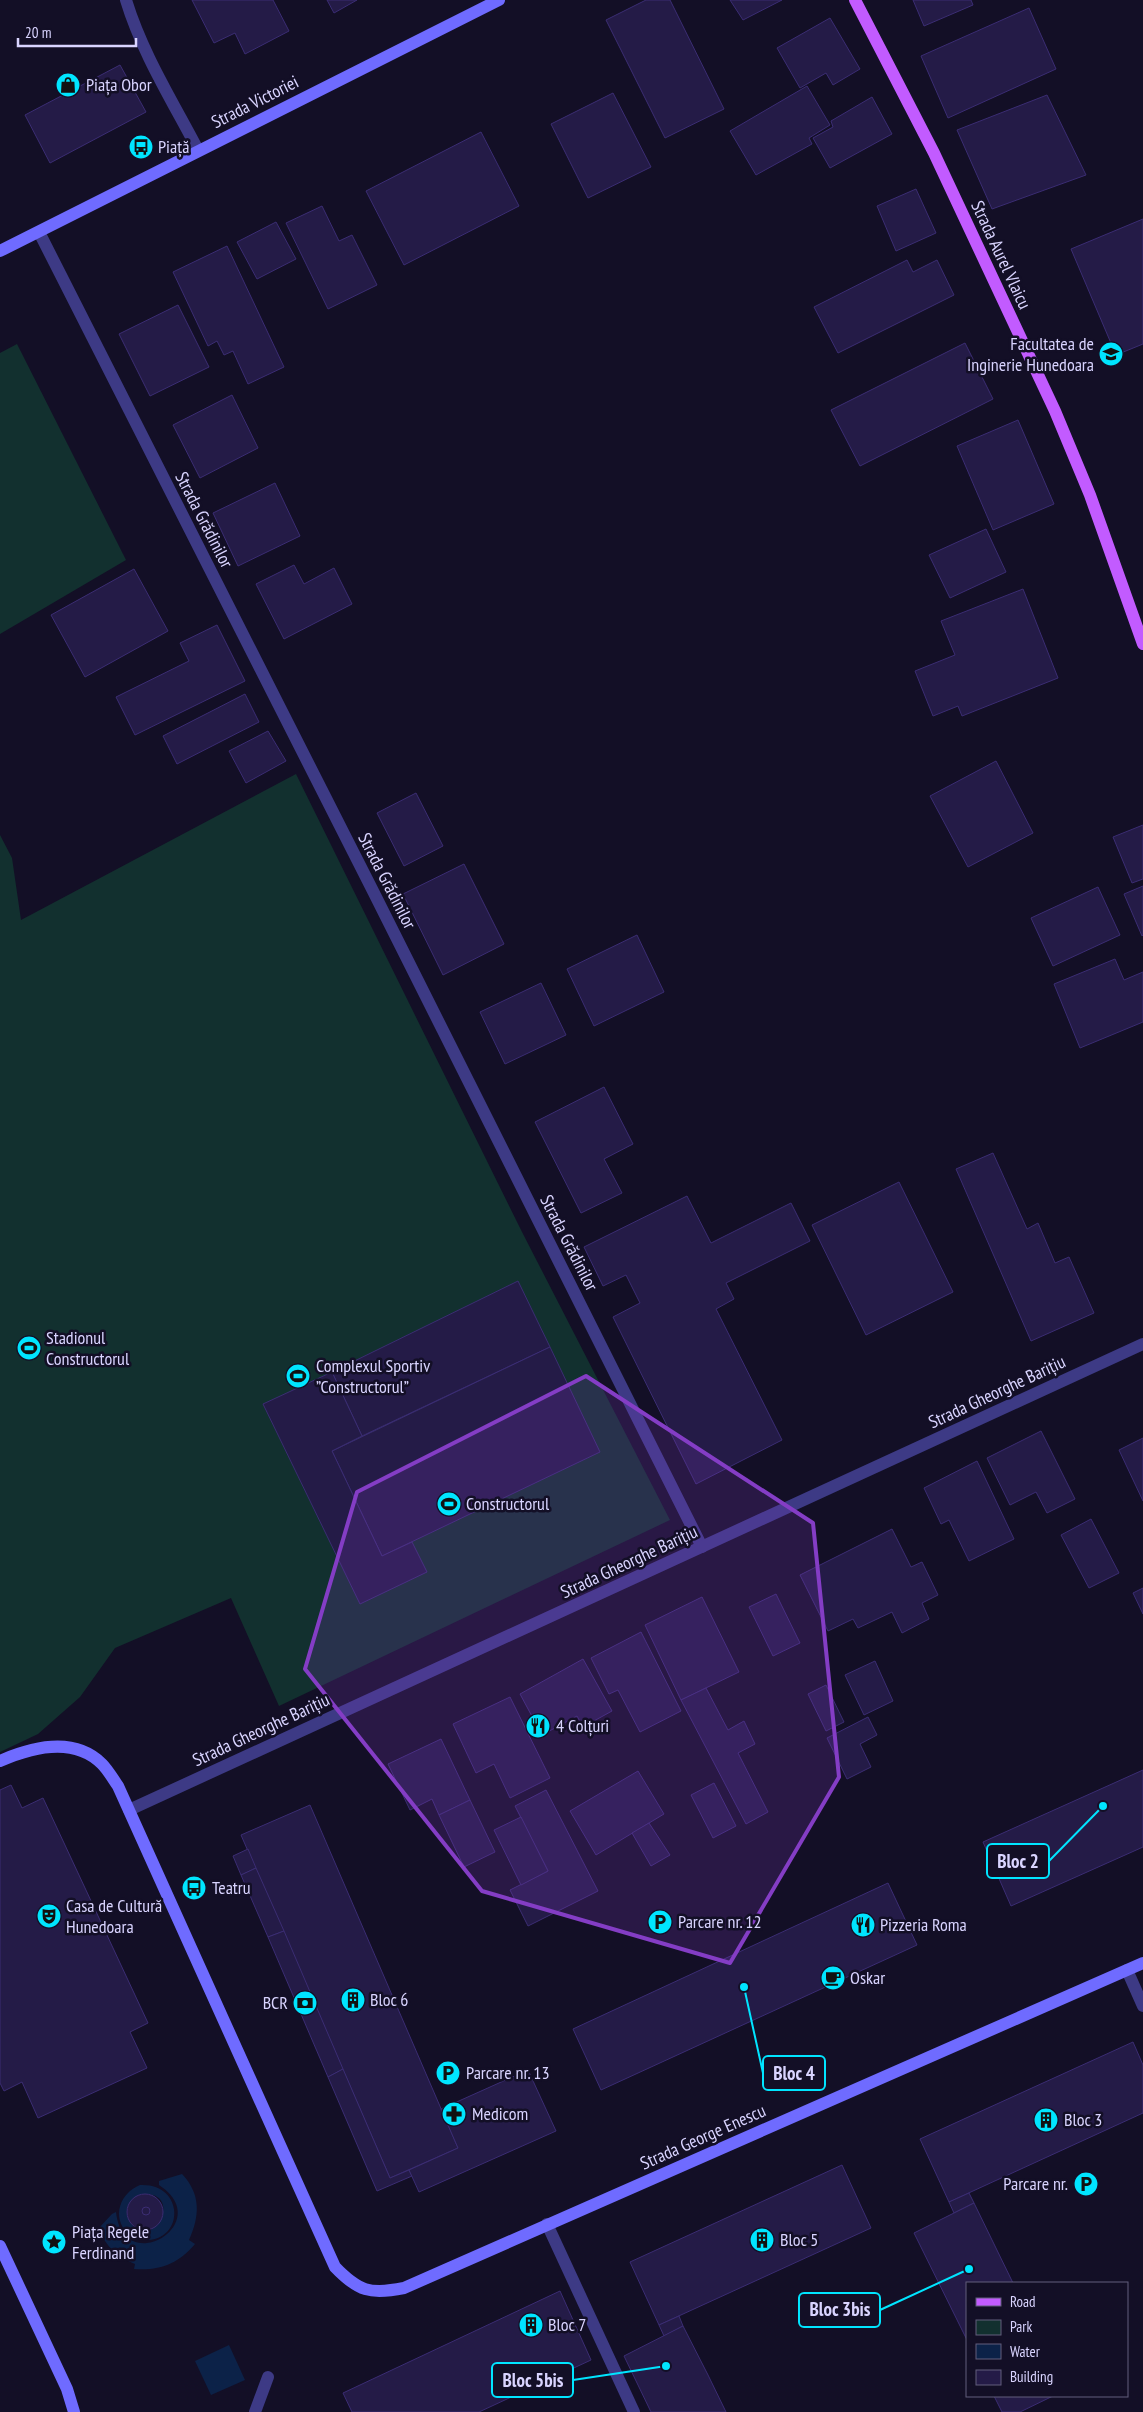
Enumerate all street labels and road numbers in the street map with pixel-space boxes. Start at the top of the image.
street label: Strada Victoriei [207,70,302,133]
street label: Strada Aurel Vlaicu [966,197,1037,313]
street label: Strada Grădinilor [170,468,239,572]
street label: Strada Grădinilor [353,829,422,933]
street label: Strada Grădinilor [535,1191,604,1295]
street label: Strada Gheorghe Barițiu [925,1350,1069,1433]
street label: Strada Gheorghe Barițiu [557,1520,701,1603]
street label: Strada Gheorghe Barițiu [189,1688,333,1771]
street label: Strada George Enescu [637,2099,769,2174]

